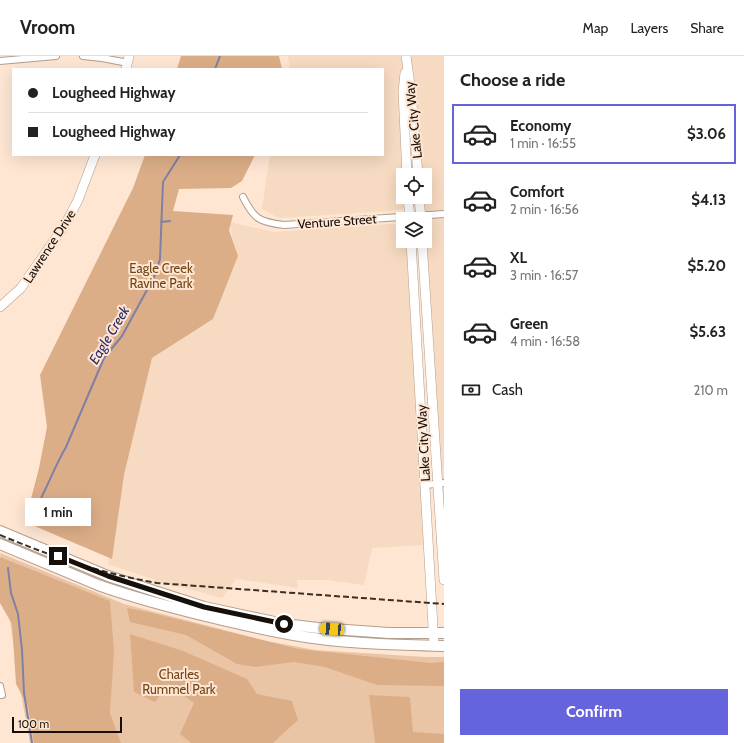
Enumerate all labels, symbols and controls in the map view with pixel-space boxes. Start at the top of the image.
text: Vroom [20,16,75,39]
text: Map [583,19,608,37]
text: Layers [630,19,668,37]
text: Share [690,19,724,37]
text: Choose a ride [460,69,565,91]
street label: Lake City Way [401,80,425,159]
text: Lougheed Highway [52,84,176,102]
icon: car [462,116,498,152]
text: Economy [510,117,571,135]
text: Lougheed Highway [52,123,176,141]
text: $3.06 [687,125,726,143]
text: 1 min · 16:55 [510,135,576,151]
map controls [396,168,432,248]
button: locate [396,168,432,204]
icon: car [462,182,498,218]
text: Comfort [510,183,564,201]
text: $4.13 [691,191,726,209]
text: 2 min · 16:56 [510,201,579,217]
street label: Lawrence Drive [19,206,79,286]
street label: Venture Street [297,210,378,232]
button: layers [396,212,432,248]
icon: car [462,248,498,284]
text: XL [510,249,527,267]
text: $5.20 [687,257,726,275]
park label: Eagle Creek Ravine Park [129,260,193,291]
text: 3 min · 16:57 [510,267,578,283]
water label: Eagle Creek [85,302,134,367]
icon: car [462,314,498,350]
text: Green [510,315,548,333]
text: $5.63 [689,323,726,341]
text: 4 min · 16:58 [510,333,580,349]
icon: cash [460,379,482,401]
text: Cash [492,381,523,399]
text: 210 m [694,382,728,398]
street label: Lake City Way [413,404,433,482]
callout: 1 min [25,498,91,526]
text: 1 min [43,504,73,520]
route end [49,547,67,565]
route start [275,615,293,633]
car [320,622,344,636]
park label: Charles Rummel Park [142,666,216,697]
button: Confirm [460,689,728,735]
scale bar [12,715,122,734]
text: 100 m [18,717,49,731]

